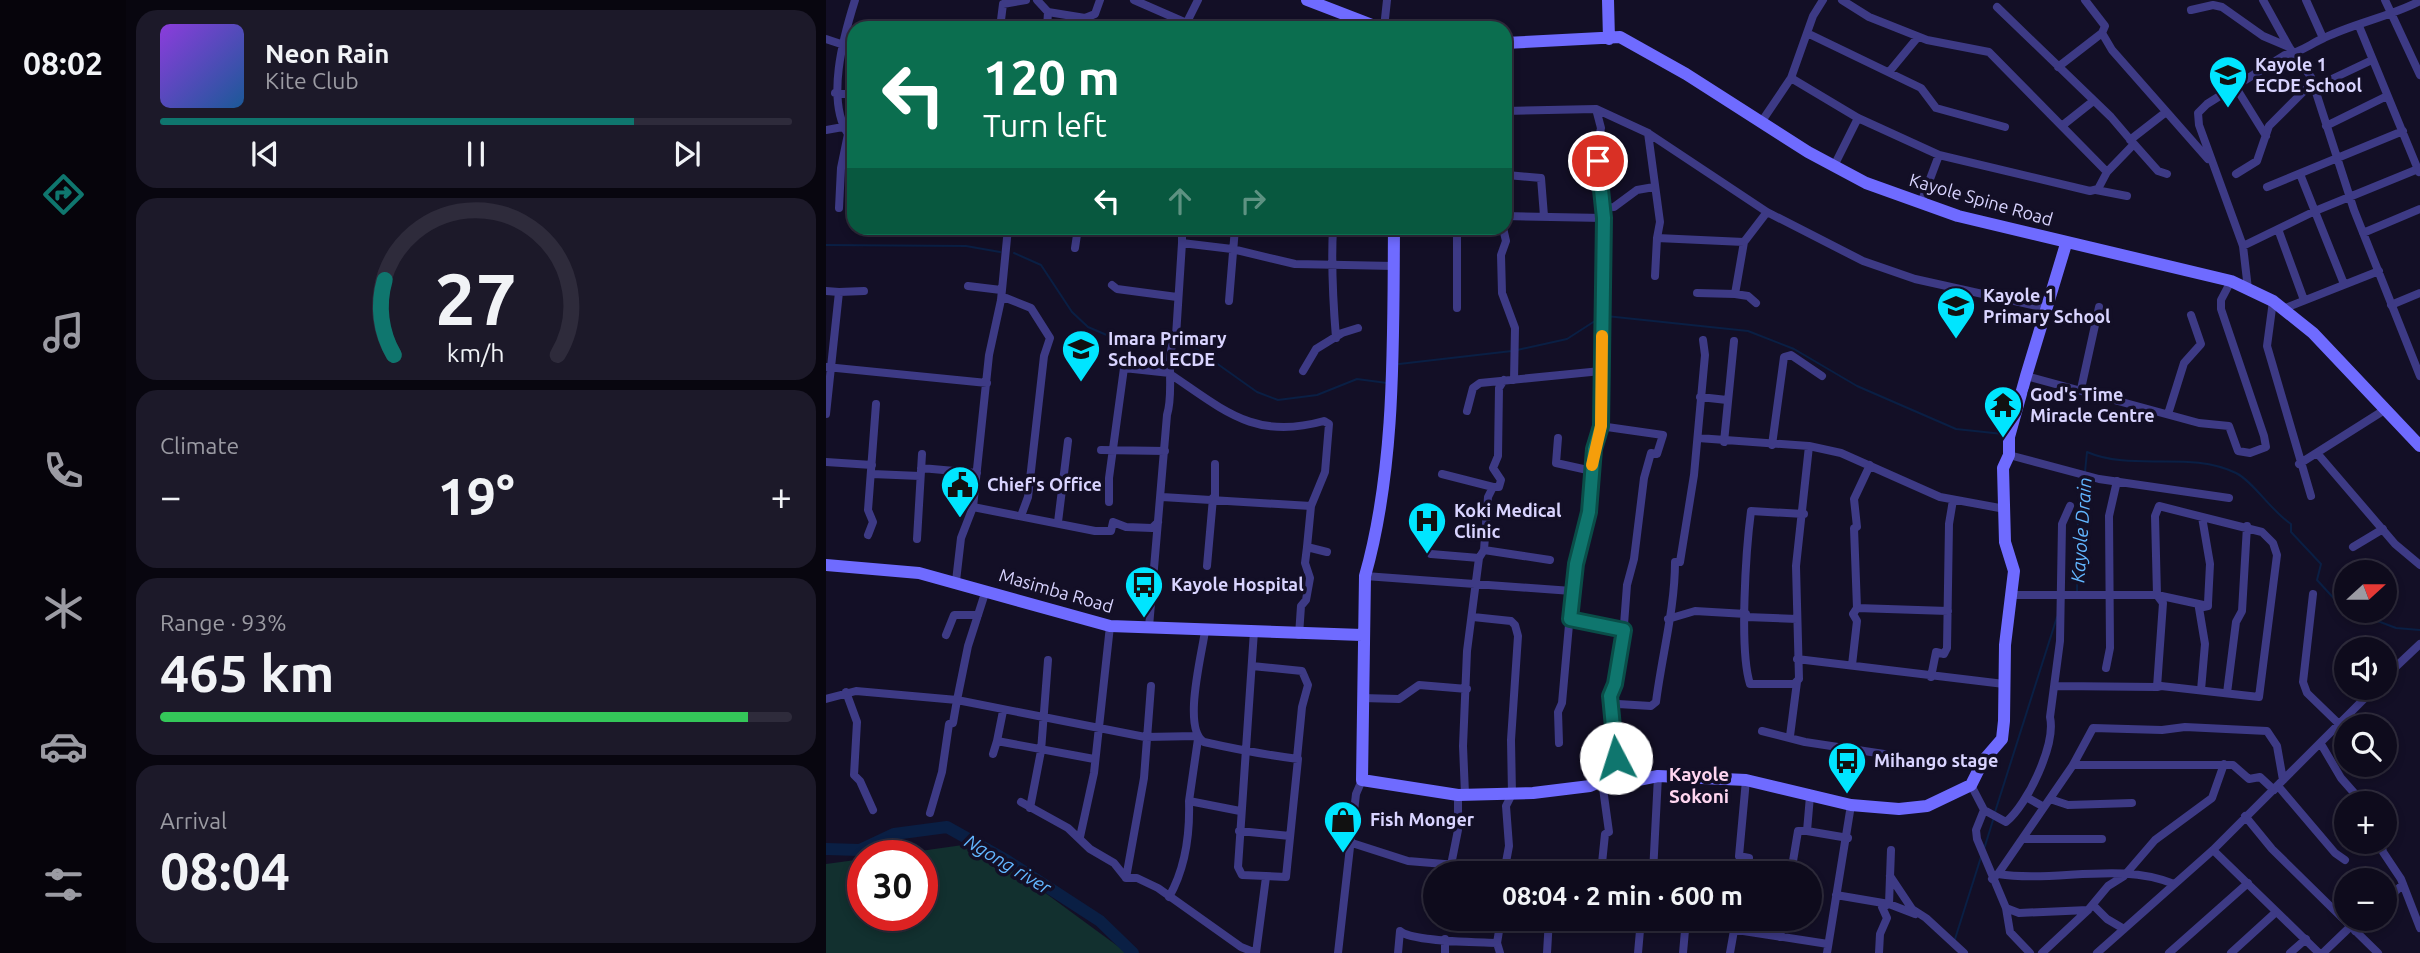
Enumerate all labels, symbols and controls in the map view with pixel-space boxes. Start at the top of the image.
text: Neon Rain [265,39,390,68]
text: 08:02 [23,45,103,81]
icon: left [868,49,959,140]
text: 120 m [983,49,1120,104]
school or university icon: Kayole 1 ECDE School [2207,54,2249,109]
place label: Kayole 1 ECDE School [2255,54,2363,95]
text: Kite Club [265,68,359,93]
text: Turn left [983,107,1107,143]
pin [1568,131,1628,191]
icon: previous [246,135,284,173]
icon: pause [457,135,495,173]
icon: next [668,135,706,173]
icon: arrive [1579,142,1617,180]
street label: Kayole Spine Road [1907,169,2055,229]
icon: directions [39,170,88,219]
icon: left [1088,182,1126,220]
icon: ahead [1161,182,1199,220]
icon: right [1234,182,1272,220]
text: 27 [435,257,517,339]
school or university icon: Kayole 1 Primary School [1935,285,1977,340]
place label: Kayole 1 Primary School [1983,285,2111,326]
icon: music [39,308,88,357]
school or university icon: Imara Primary School ECDE [1060,328,1102,383]
place label: Imara Primary School ECDE [1108,328,1227,369]
text: km/h [447,339,505,367]
temple icon: God's Time Miracle Centre [1982,384,2024,439]
place label: God's Time Miracle Centre [2030,384,2155,425]
text: Climate [160,433,239,458]
icon: phone [39,446,88,495]
public building icon: Chief's Office [939,464,981,519]
text: 19° [437,467,515,525]
place label: Chief's Office [987,474,1102,494]
text: − [160,475,181,517]
text: + [771,475,792,517]
water label: Kayole Drain [2066,476,2096,584]
hospital icon: Koki Medical Clinic [1406,500,1448,555]
place label: Koki Medical Clinic [1454,500,1562,541]
north arrow [2334,560,2398,623]
map controls [2334,560,2397,931]
street label: Masimba Road [997,564,1116,616]
bus stop icon: Kayole Hospital [1123,564,1165,619]
place label: Kayole Hospital [1171,574,1304,594]
icon: climate [39,584,88,633]
text: Range · 93% [160,610,287,635]
button: sound [2334,637,2397,700]
text: 465 km [160,644,334,702]
button: search [2334,714,2397,777]
position arrow [1579,721,1653,795]
icon: car [39,722,88,771]
bus stop icon: Mihango stage [1826,740,1868,795]
place label: Mihango stage [1874,750,1998,770]
district label: Kayole Sokoni [1669,763,1729,807]
button: + [2334,791,2397,854]
shop icon: Fish Monger [1322,799,1364,854]
text: Arrival [160,808,227,833]
place label: Fish Monger [1370,809,1475,829]
water label: Ngong river [961,830,1056,899]
speed limit sign: 30 [847,840,938,931]
text: 08:04 [160,842,290,900]
icon: filters [39,860,88,909]
button: − [2334,868,2397,931]
text: 08:04 · 2 min · 600 m [1502,881,1743,910]

